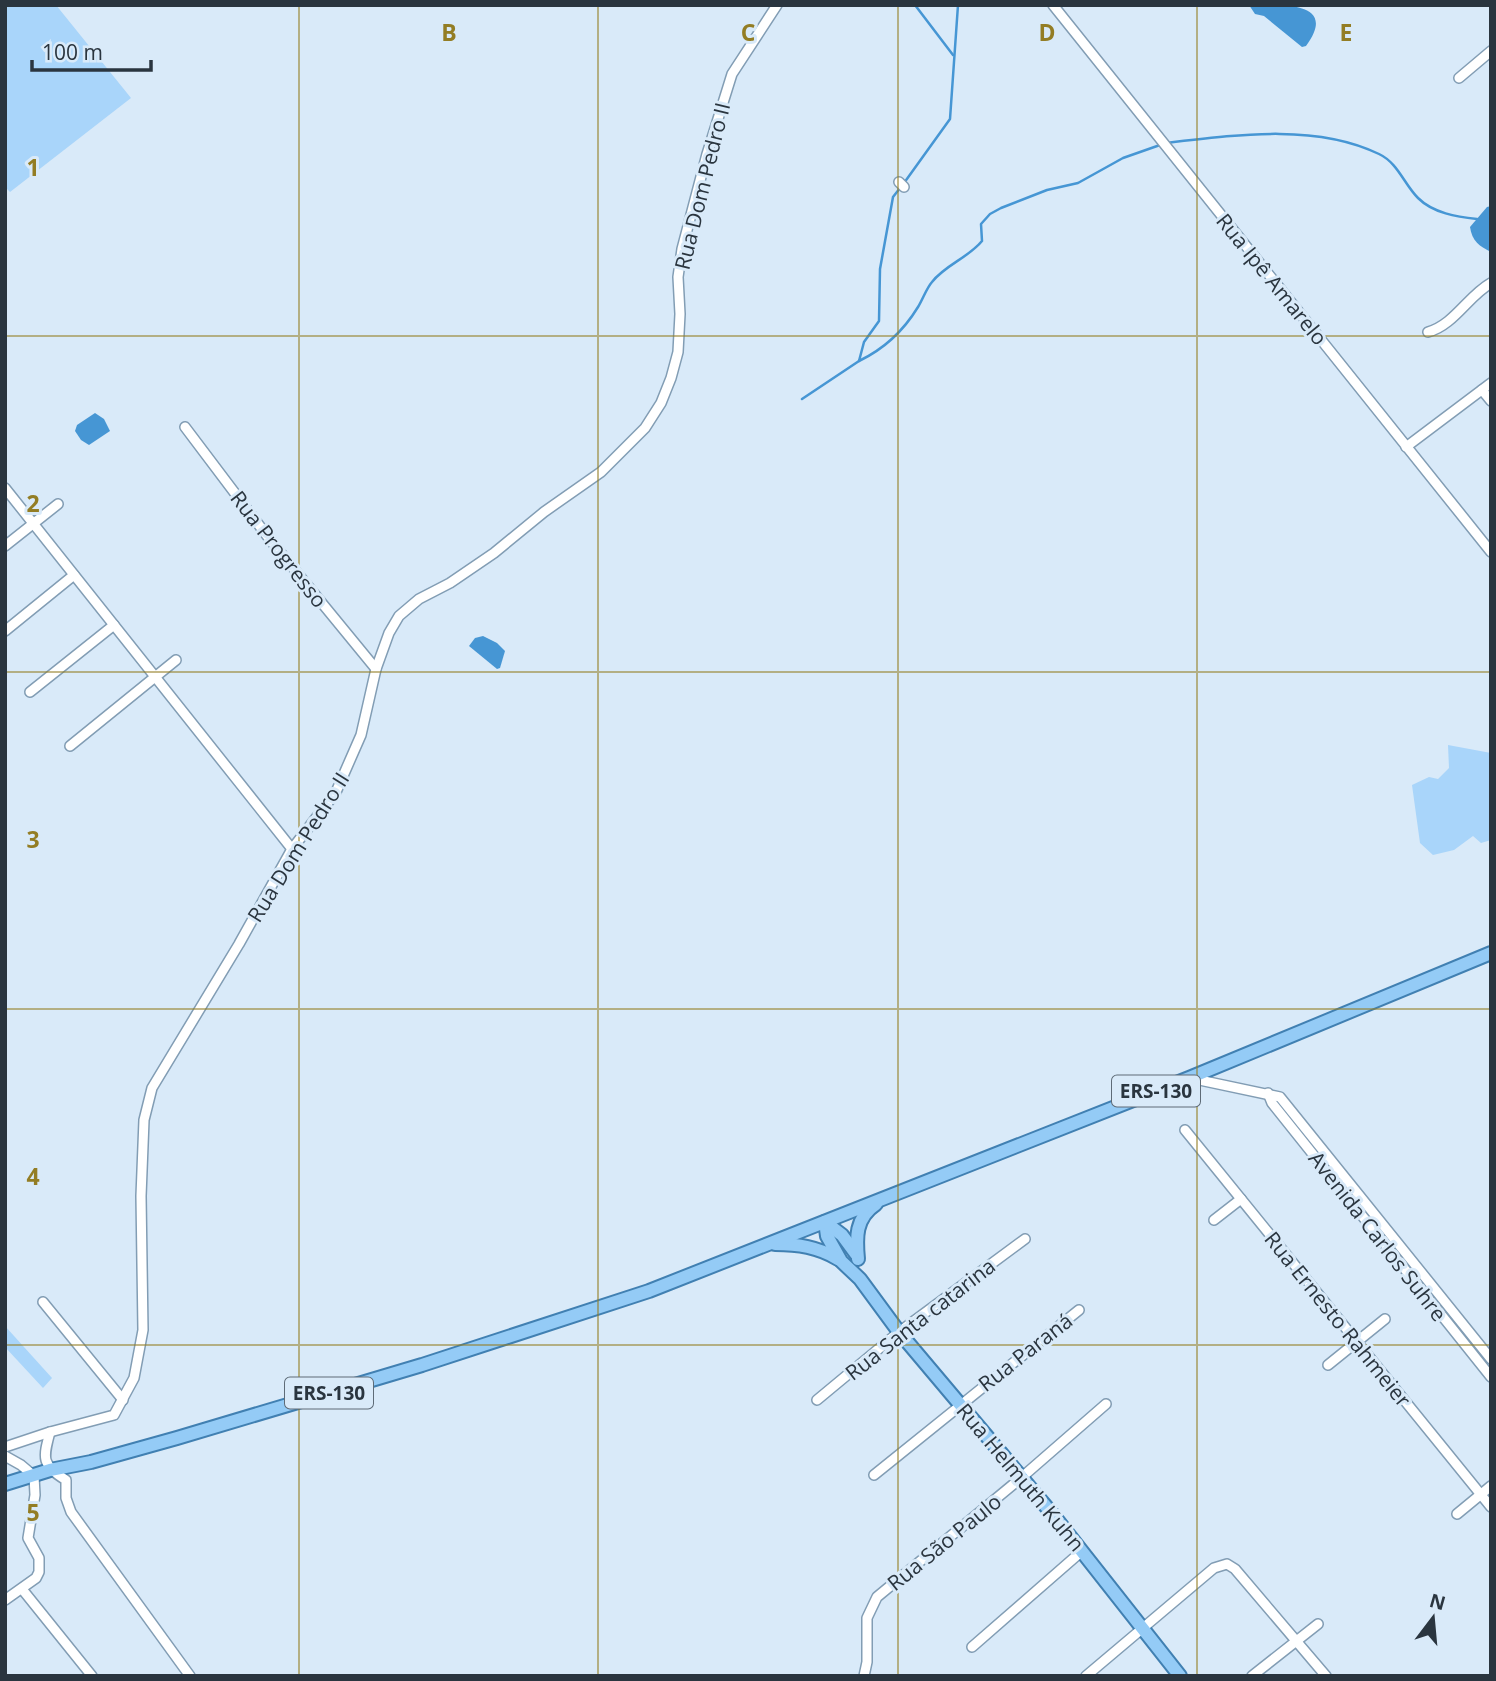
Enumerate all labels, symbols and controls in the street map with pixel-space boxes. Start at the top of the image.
text: B [441,16,457,48]
text: C [741,16,755,48]
text: D [1038,16,1056,48]
text: E [1340,16,1352,48]
scale bar [32,28,150,72]
text: 100 m [42,38,103,66]
street label: Rua Dom Pedro II [668,99,736,273]
text: 1 [26,151,40,183]
street label: Rua Ipê Amarelo [1210,207,1334,351]
street label: Rua Progresso [224,485,334,613]
text: 2 [26,487,40,519]
street label: Rua Dom Pedro II [241,767,355,927]
text: 3 [26,823,40,855]
road number: ERS-130 [1112,1076,1200,1106]
street label: Avenida Carlos Suhre [1303,1145,1453,1327]
text: 4 [26,1160,40,1192]
street label: Rua Ernesto Rahmeier [1259,1226,1418,1413]
street label: Rua Santa catarina [839,1252,1001,1386]
street label: Rua Paraná [972,1306,1078,1398]
road number: ERS-130 [285,1378,373,1408]
street label: Rua Helmuth Kuhn [951,1397,1091,1557]
street label: Rua São Paulo [881,1487,1007,1597]
text: 5 [26,1496,40,1528]
north arrow [1398,1583,1468,1653]
text: N [1427,1587,1449,1616]

